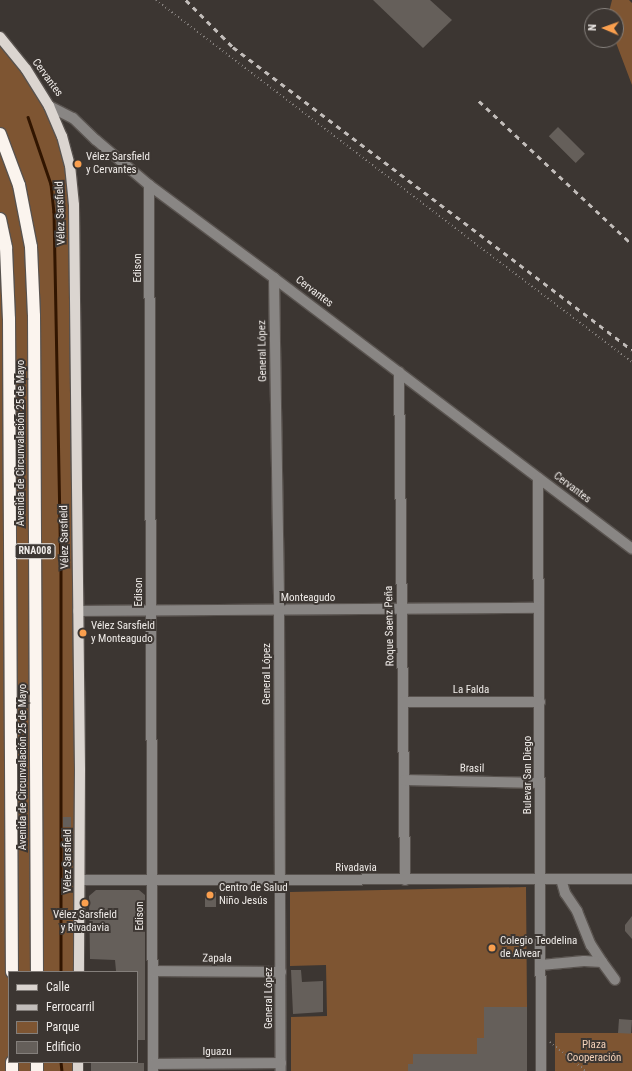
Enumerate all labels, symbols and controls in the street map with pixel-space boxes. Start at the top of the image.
north arrow [584,8,624,48]
text: N [586,24,599,31]
street label: Cervantes [29,57,65,99]
place label: Vélez Sarsfield y Cervantes [86,151,150,177]
marker: Vélez Sarsfield y Cervantes [73,159,83,169]
street label: Vélez Sarsfield [53,181,69,245]
street label: Edison [131,253,145,283]
street label: Cervantes [293,274,335,310]
street label: General López [256,320,270,382]
street label: Avenida de Circunvalación 25 de Mayo [14,360,28,526]
street label: Cervantes [551,470,593,506]
street label: Vélez Sarsfield [58,505,72,569]
road number: RNA008 [14,543,56,559]
street label: Edison [132,577,146,607]
street label: Roque Saenz Peña [383,586,397,666]
street label: Monteagudo [281,591,335,605]
place label: Vélez Sarsfield y Monteagudo [91,620,155,646]
marker: Vélez Sarsfield y Monteagudo [78,628,88,638]
street label: General López [260,643,274,705]
street label: La Falda [453,683,489,697]
street label: Avenida de Circunvalación 25 de Mayo [16,684,30,850]
street label: Bulevar San Diego [521,736,535,814]
street label: Brasil [460,762,484,776]
street label: Vélez Sarsfield [61,829,75,893]
street label: Rivadavia [335,861,377,875]
place label: Centro de Salud Niño Jesús [219,882,288,908]
marker: Centro de Salud Niño Jesús [204,889,216,901]
marker: Vélez Sarsfield y Rivadavia [80,898,90,908]
street label: Edison [133,901,147,931]
place label: Vélez Sarsfield y Rivadavia [53,909,117,935]
place label: Colegio Teodelina de Alvear [500,935,578,961]
marker: Colegio Teodelina de Alvear [487,943,497,953]
street label: Zapala [202,952,232,966]
street label: General López [262,967,276,1029]
legend [8,971,138,1063]
text: Calle [46,980,70,994]
text: Ferrocarril [46,1000,95,1014]
text: Parque [46,1020,79,1034]
park label: Plaza Cooperación [567,1039,621,1065]
text: Edificio [46,1040,81,1054]
street label: Iguazu [203,1045,231,1059]

